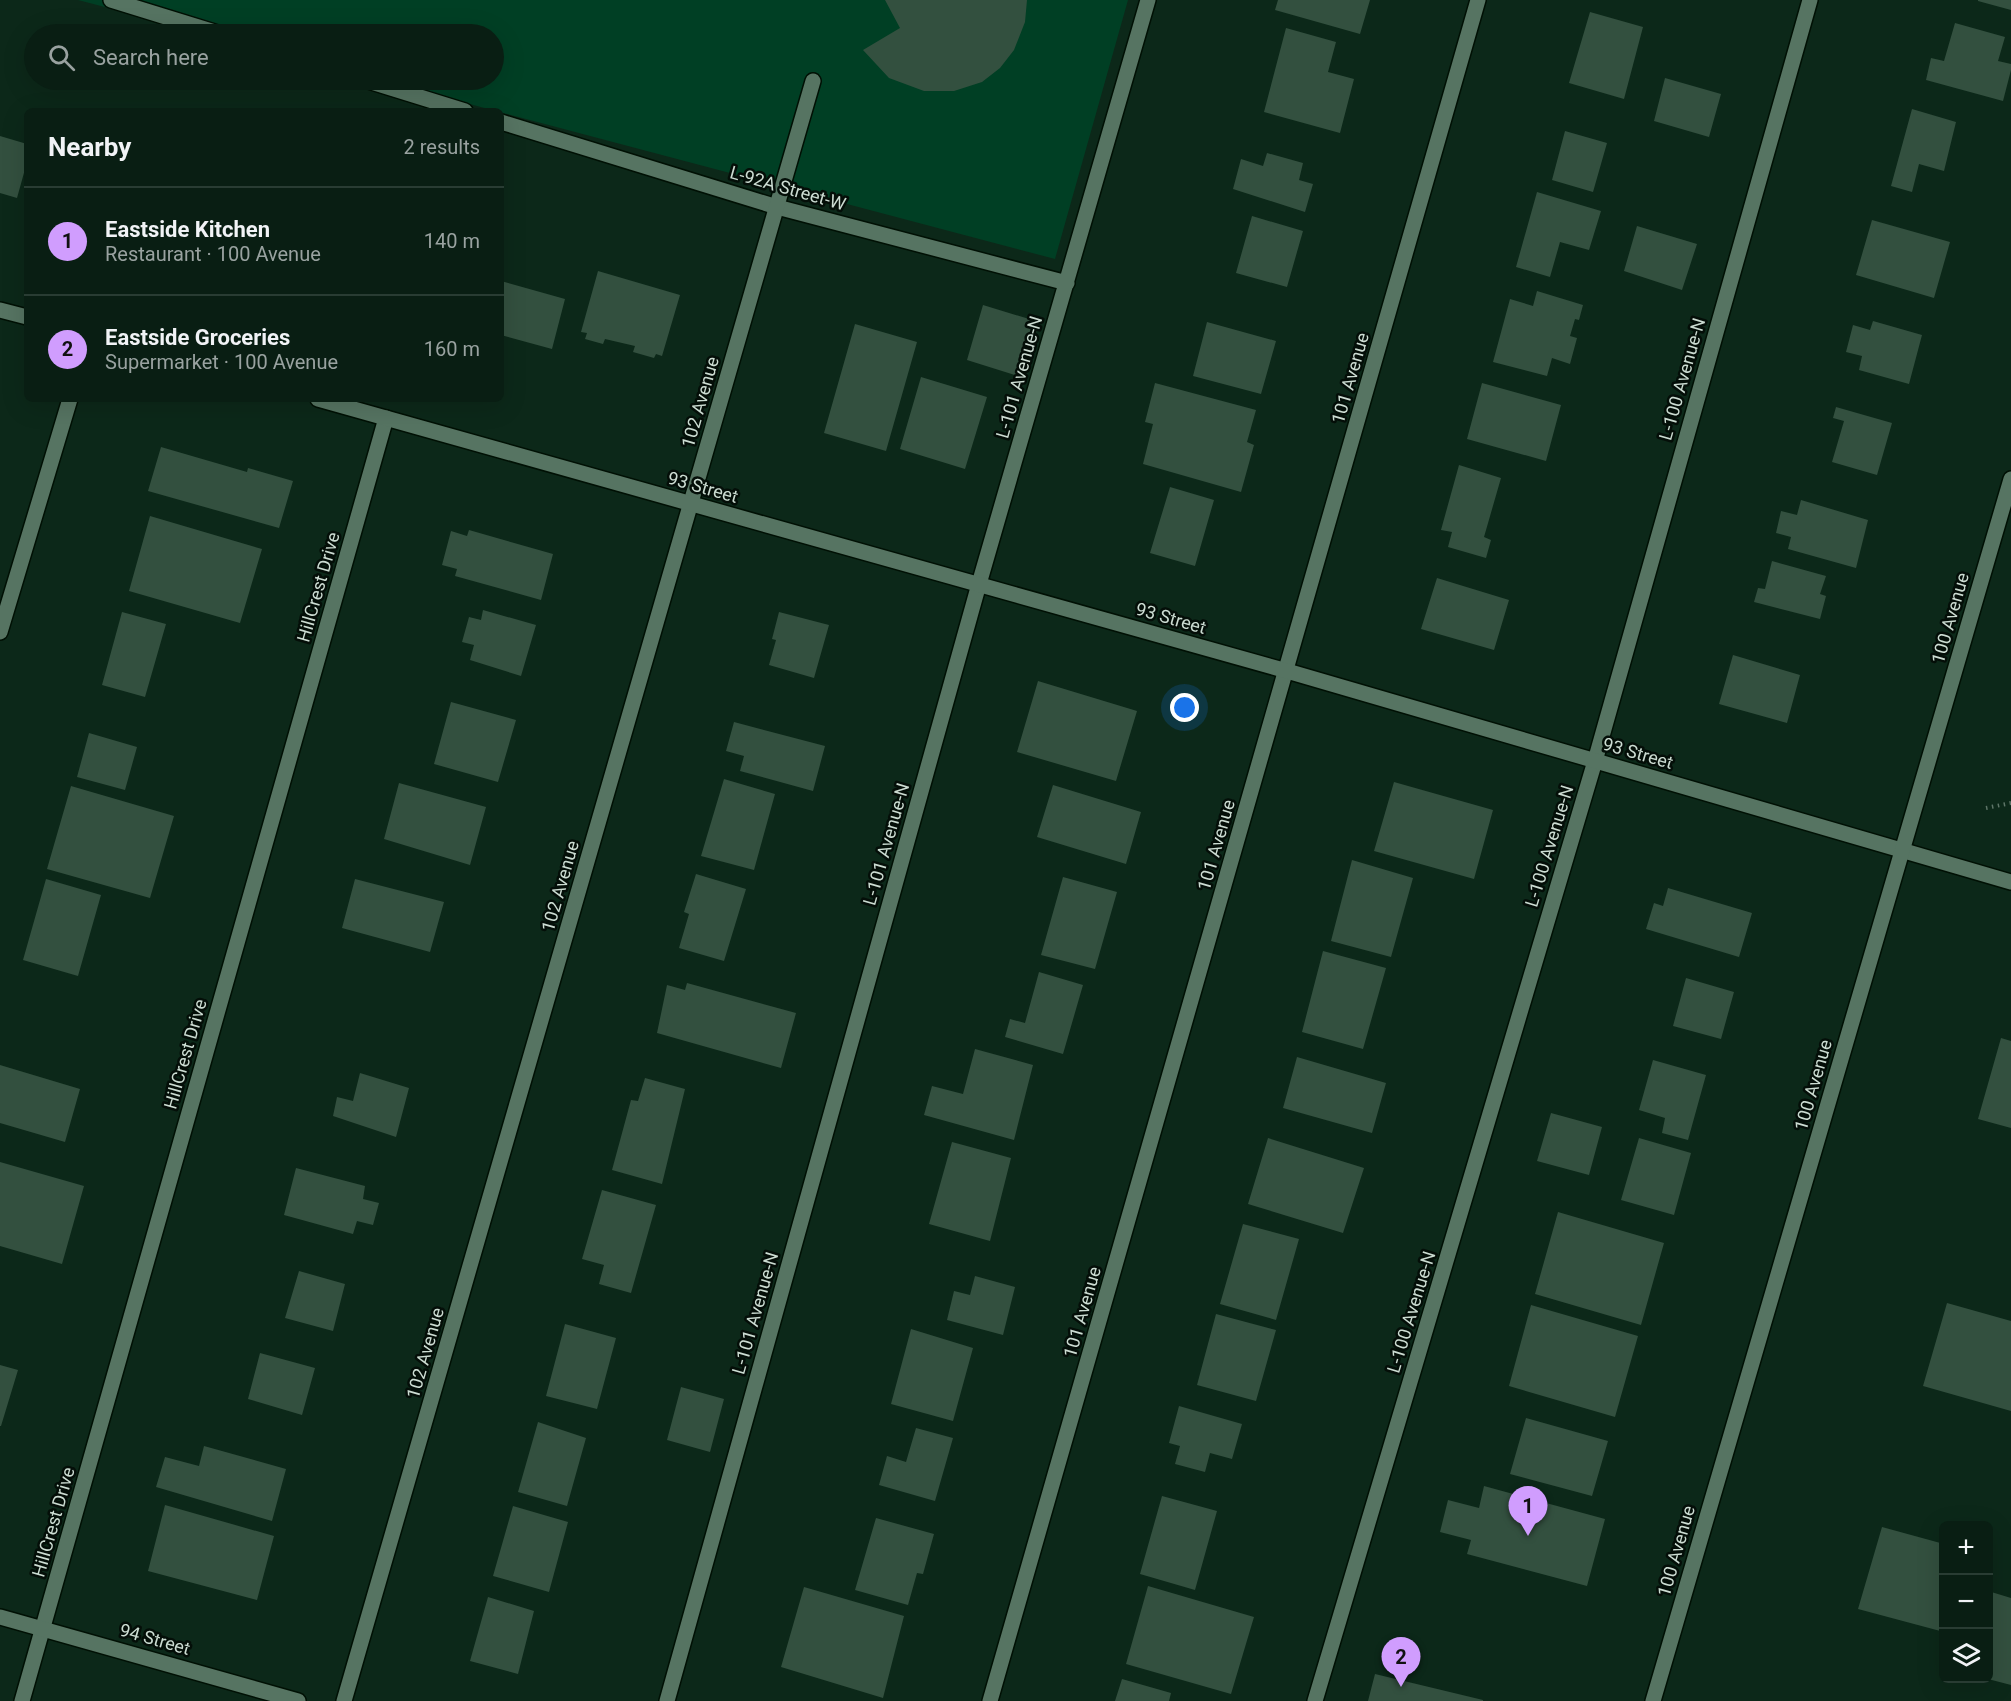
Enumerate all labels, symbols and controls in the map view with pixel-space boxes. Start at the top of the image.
search box [24,24,504,90]
icon: search [45,41,78,74]
text: Search here [93,45,209,70]
text: Nearby [48,132,131,162]
text: 2 results [404,135,480,159]
street label: L-92A Street-W [728,161,848,215]
text: Eastside Kitchen [105,217,270,242]
text: 1 [62,229,73,253]
text: 140 m [424,229,480,253]
text: Restaurant · 100 Avenue [105,242,321,266]
street label: L-101 Avenue-N [992,313,1046,441]
street label: L-100 Avenue-N [1655,315,1709,443]
text: Eastside Groceries [105,325,290,350]
street label: 101 Avenue [1327,330,1373,426]
text: 2 [62,337,73,361]
text: 160 m [424,337,480,361]
text: Supermarket · 100 Avenue [105,350,338,374]
street label: 102 Avenue [677,354,723,450]
street label: 93 Street [665,467,741,507]
street label: HillCrest Drive [292,530,344,644]
street label: 100 Avenue [1927,570,1973,666]
street label: 93 Street [1133,598,1209,638]
your location [1170,693,1199,722]
street label: 93 Street [1600,733,1676,773]
street label: L-101 Avenue-N [859,780,913,908]
street label: L-100 Avenue-N [1521,783,1577,909]
street label: 101 Avenue [1193,797,1239,893]
street label: 102 Avenue [537,838,583,934]
street label: HillCrest Drive [159,997,211,1111]
street label: 100 Avenue [1790,1037,1836,1133]
street label: L-101 Avenue-N [728,1249,782,1377]
street label: L-100 Avenue-N [1383,1249,1439,1375]
street label: 101 Avenue [1059,1264,1105,1360]
street label: 102 Avenue [402,1305,448,1401]
street label: HillCrest Drive [27,1465,79,1579]
pin: 1 [1508,1486,1547,1536]
street label: 100 Avenue [1653,1503,1699,1599]
map controls [1939,1521,1993,1683]
button: + [1939,1521,1993,1575]
button: − [1939,1575,1993,1629]
street label: 94 Street [117,1619,193,1659]
button: layers [1939,1629,1993,1683]
pin: 2 [1382,1638,1420,1687]

